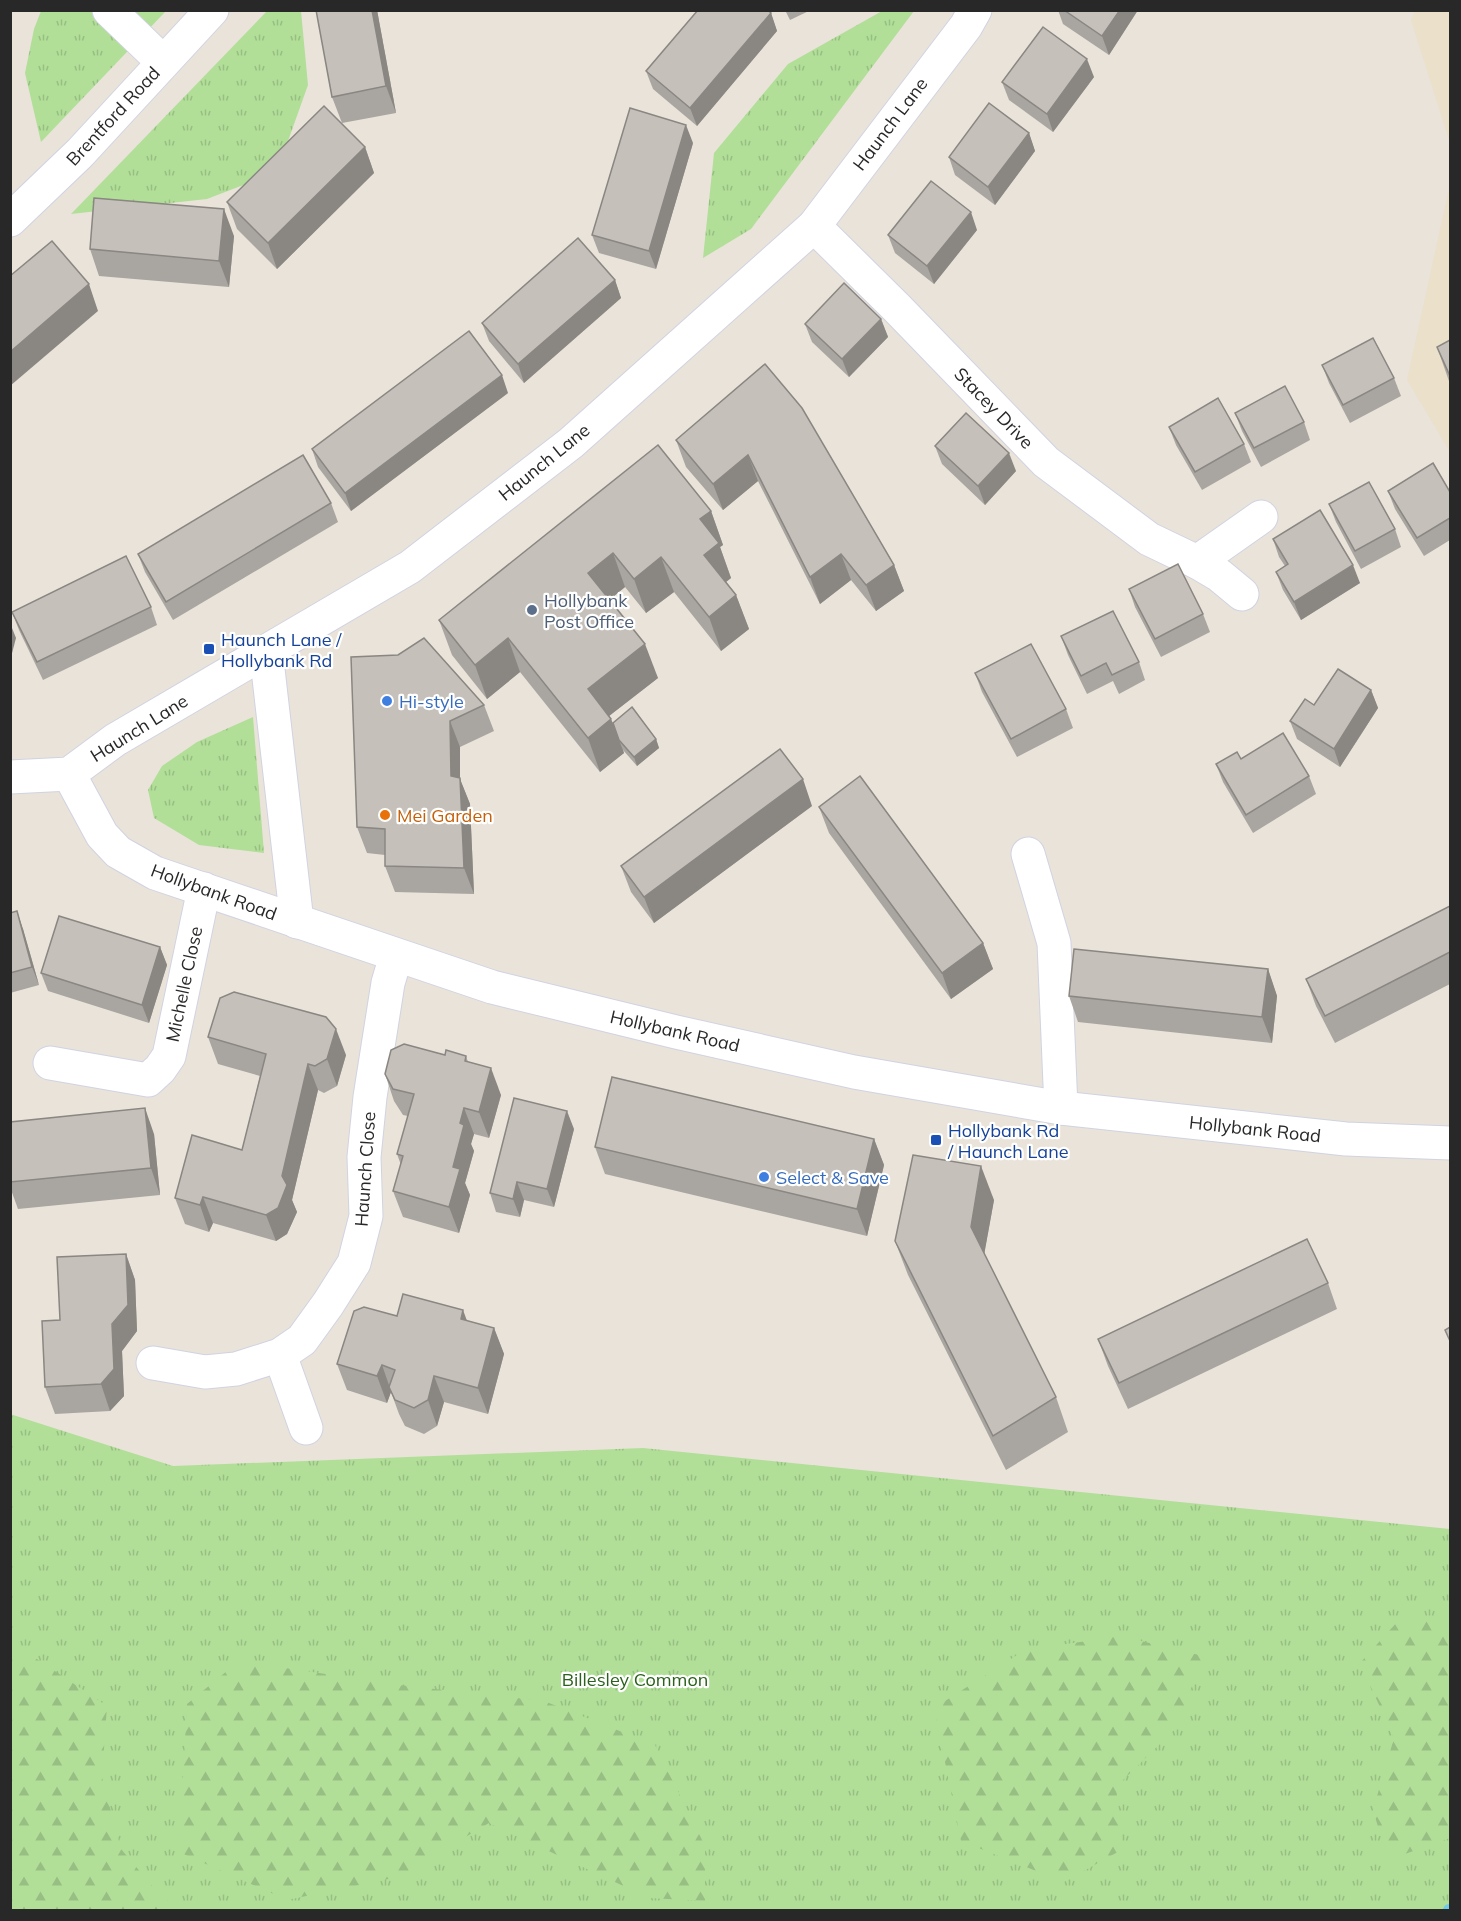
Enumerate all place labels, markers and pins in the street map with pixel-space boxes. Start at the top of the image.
place label: Hollybank Post Office [544,589,634,633]
marker: Hollybank Post Office [525,603,539,617]
place label: Haunch Lane / Hollybank Rd [221,628,342,672]
marker: Haunch Lane / Hollybank Rd [202,642,216,656]
place label: Hi-style [399,690,464,713]
marker: Hi-style [380,694,394,708]
place label: Mei Garden [397,804,493,827]
marker: Mei Garden [378,808,392,822]
place label: Hollybank Rd / Haunch Lane [947,1119,1068,1163]
marker: Hollybank Rd / Haunch Lane [929,1133,943,1147]
place label: Select & Save [776,1166,889,1189]
marker: Select & Save [757,1170,771,1184]

